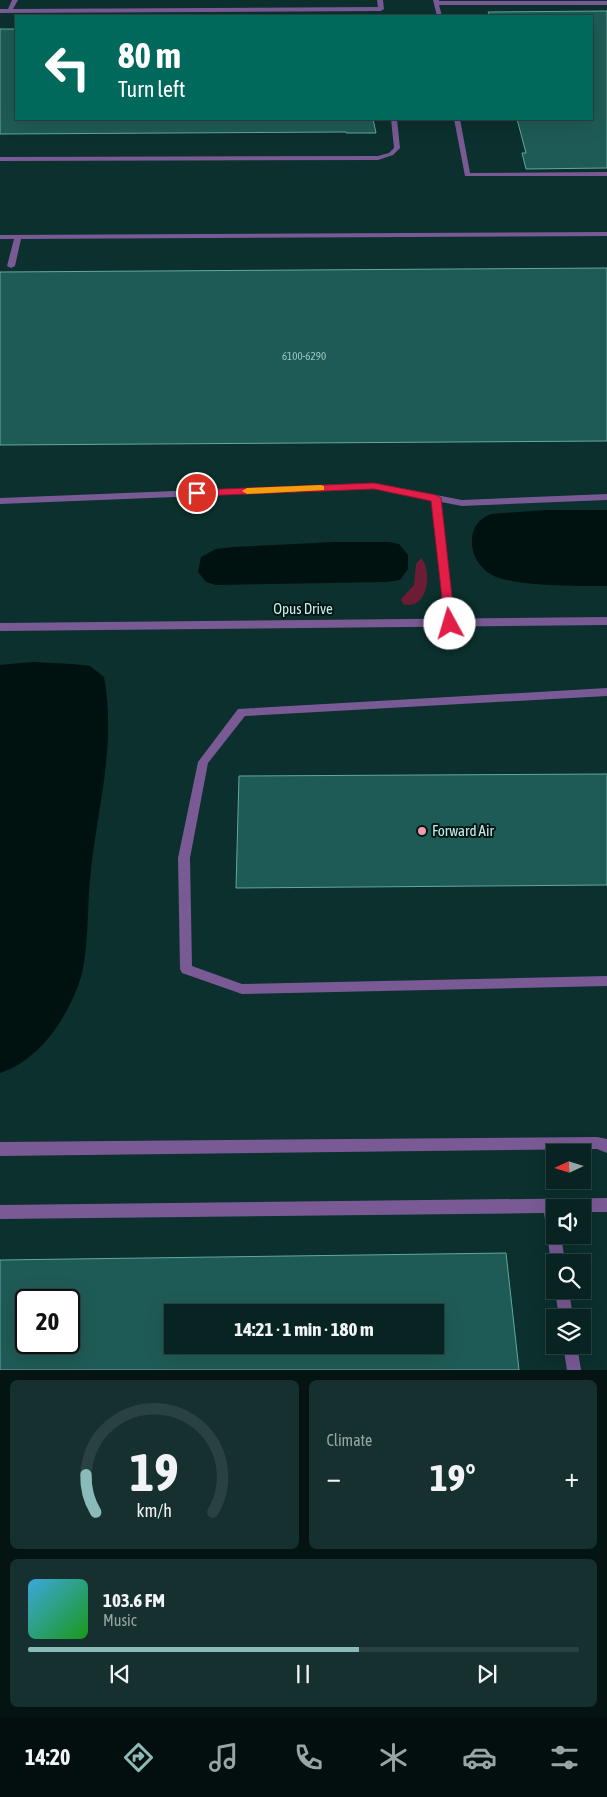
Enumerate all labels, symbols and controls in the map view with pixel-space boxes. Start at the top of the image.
icon: left [35,35,100,100]
text: 80 m [118,35,181,75]
text: Turn left [118,76,185,102]
house number: 6100-6290 [282,350,326,362]
pin [176,472,218,514]
icon: arrive [183,479,211,507]
position arrow [423,597,475,649]
street label: Opus Drive [273,600,333,617]
place label: Forward Air [432,822,494,839]
marker: Forward Air [416,825,428,837]
north arrow [546,1144,591,1189]
map controls [546,1144,591,1354]
button: sound [546,1199,591,1244]
button: search [546,1254,591,1299]
speed limit sign: 20 [15,1289,80,1354]
button: layers [546,1309,591,1354]
text: 14:21 · 1 min · 180 m [234,1318,374,1340]
text: Climate [327,1431,372,1449]
text: 19 [130,1442,179,1502]
text: 19° [430,1456,476,1499]
text: − [327,1461,341,1493]
text: + [564,1461,579,1493]
text: km/h [137,1500,172,1521]
text: 103.6 FM [103,1589,165,1611]
text: Music [103,1611,137,1629]
icon: previous [106,1660,134,1688]
icon: pause [289,1660,317,1688]
icon: next [473,1660,501,1688]
icon: directions [121,1740,156,1775]
icon: music [206,1740,241,1775]
icon: phone [291,1740,326,1775]
icon: climate [376,1740,411,1775]
icon: car [462,1740,497,1775]
icon: filters [547,1740,582,1775]
text: 14:20 [25,1744,70,1770]

